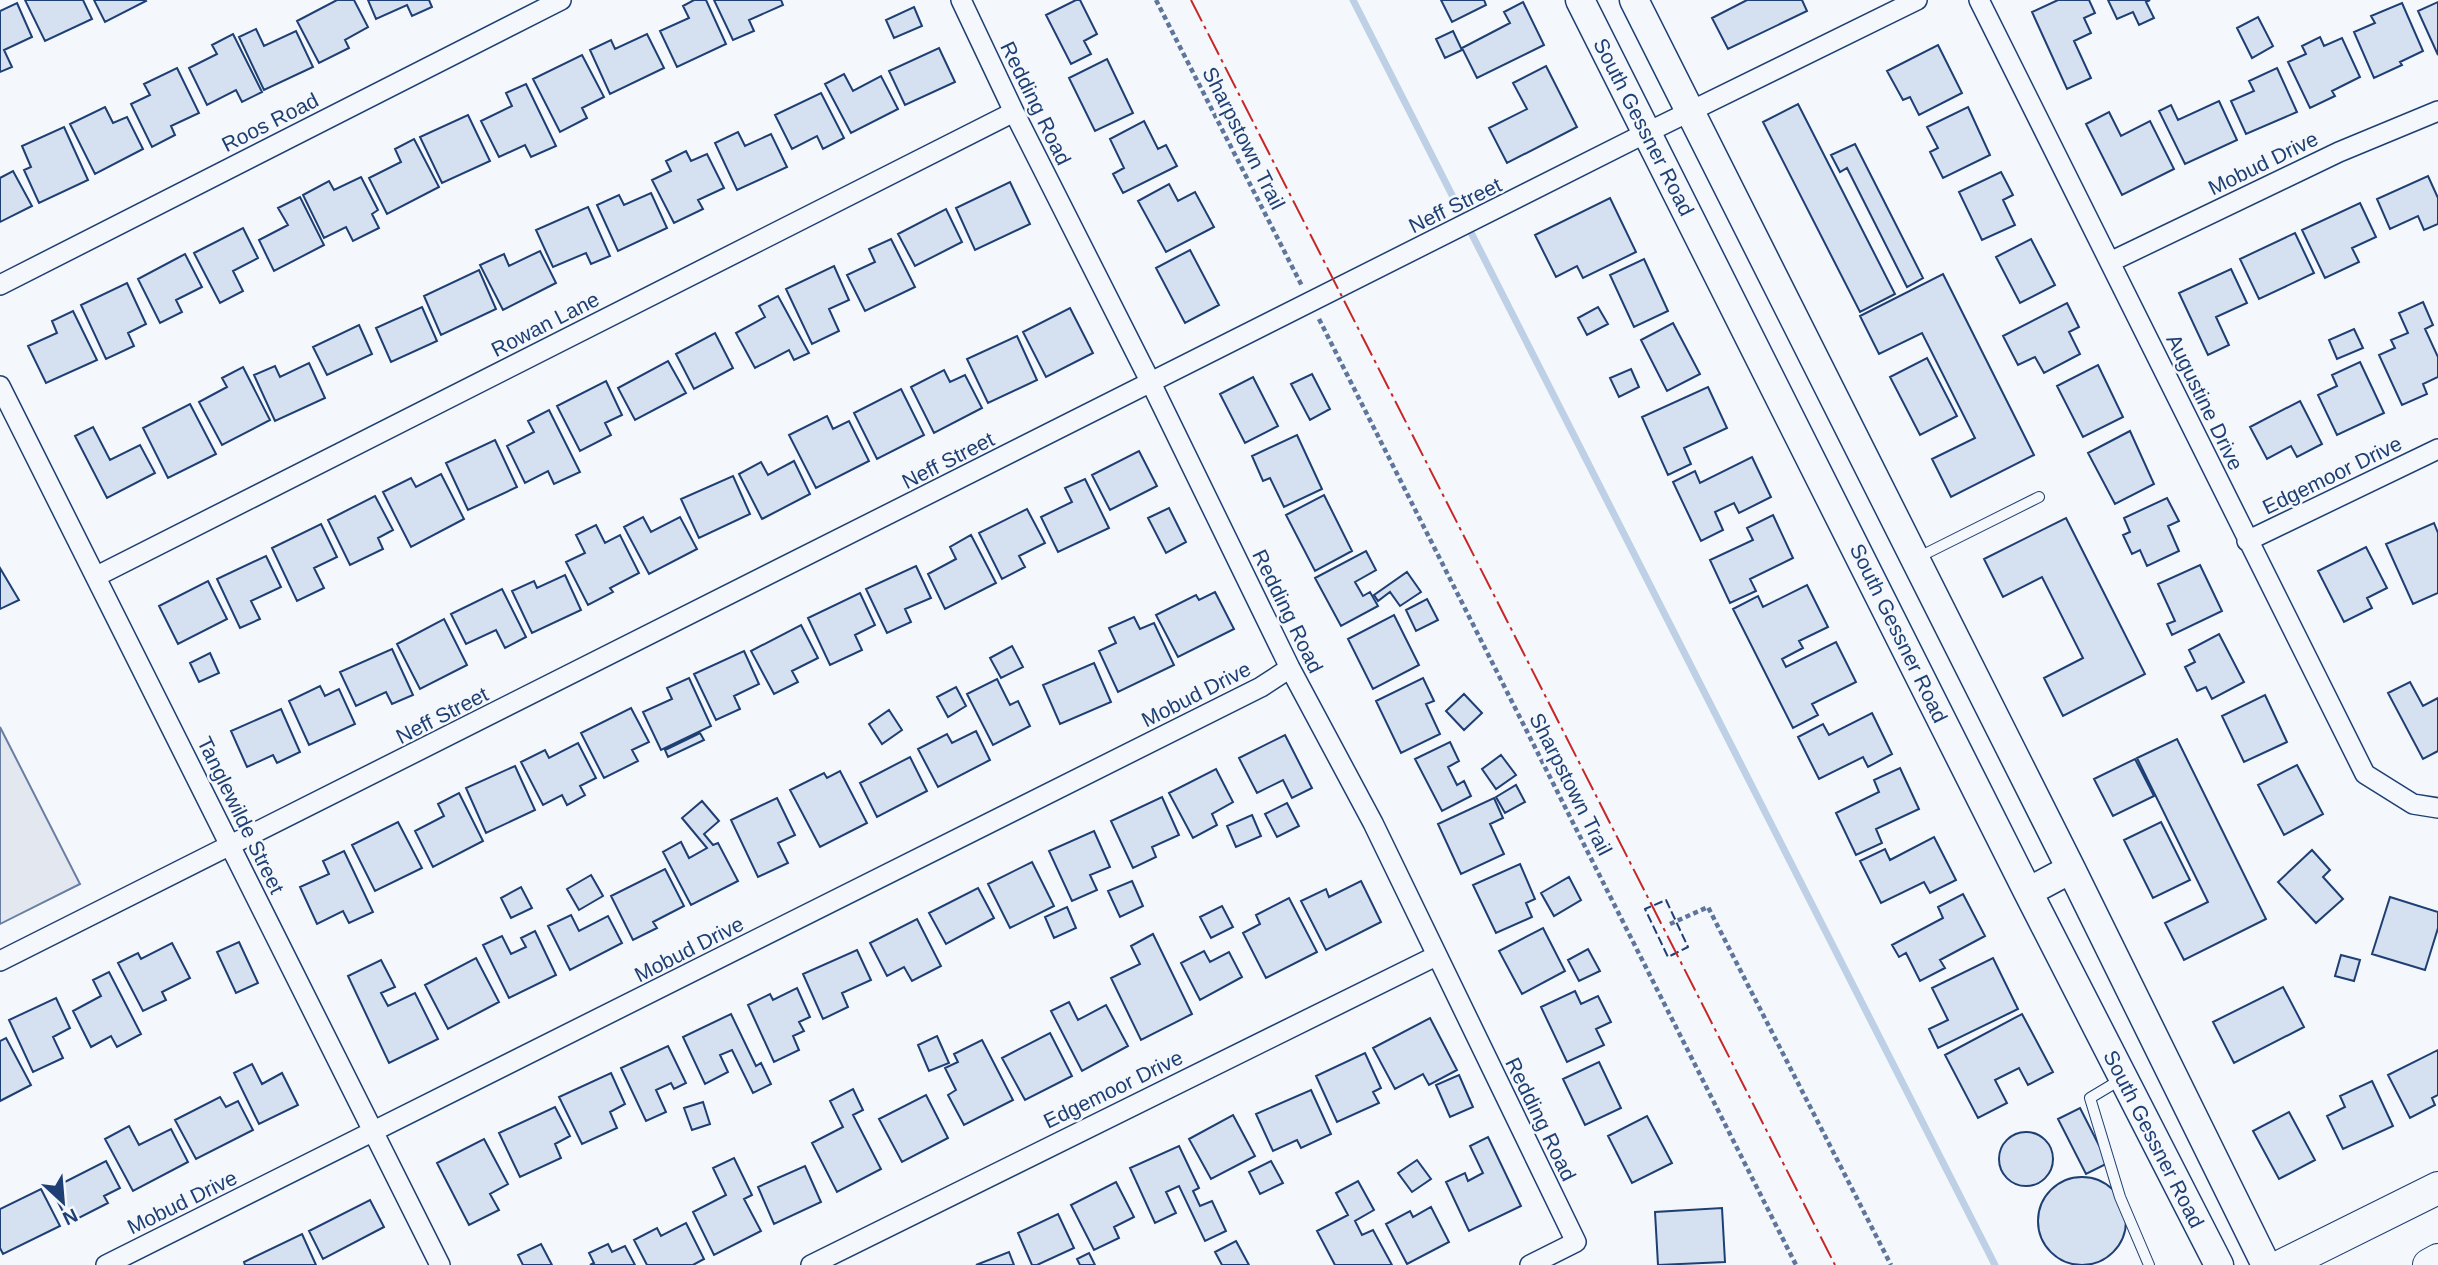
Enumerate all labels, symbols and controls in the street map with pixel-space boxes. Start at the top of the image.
street label: South Gessner Road [1589,34,1699,220]
street label: Redding Road [996,38,1076,168]
street label: Sharpstown Trail [1198,63,1290,213]
street label: Roos Road [218,88,322,156]
street label: Mobud Drive [2204,127,2322,199]
street label: Neff Street [1405,173,1505,237]
street label: Rowan Lane [487,287,603,361]
street label: Augustine Drive [2162,330,2248,474]
street label: Neff Street [898,427,998,493]
street label: Edgemoor Drive [2259,431,2405,519]
street label: South Gessner Road [1846,540,1952,726]
street label: Redding Road [1248,546,1328,676]
street label: Mobud Drive [1138,657,1254,731]
street label: Neff Street [392,682,492,748]
street label: Sharpstown Trail [1525,709,1617,859]
street label: Tanglewilde Street [193,733,289,897]
street label: Mobud Drive [631,912,747,986]
street label: Edgemoor Drive [1040,1045,1186,1133]
street label: South Gessner Road [2099,1046,2209,1232]
street label: Redding Road [1501,1054,1581,1184]
street label: Mobud Drive [123,1166,241,1238]
north arrow [28,1167,98,1237]
text: N [59,1204,81,1229]

